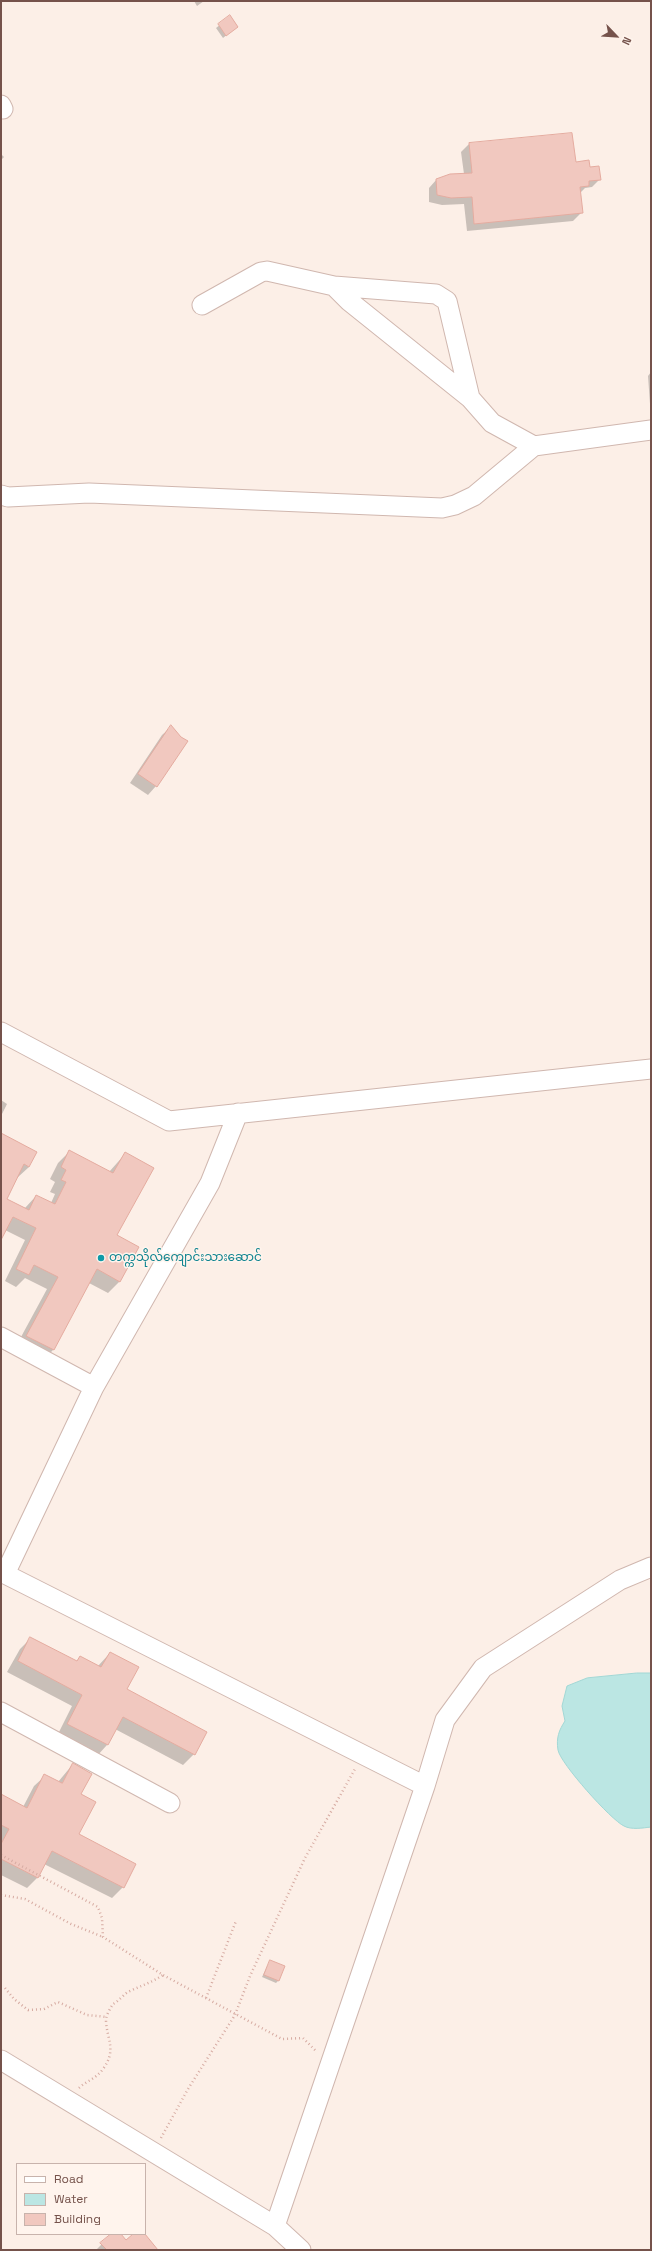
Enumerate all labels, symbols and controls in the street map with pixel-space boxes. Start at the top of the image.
north arrow [596,16,636,56]
text: N [619,35,635,47]
place label: တက္ကသိုလ်ကျောင်းသားဆောင် [109,1251,262,1265]
marker: တက္ကသိုလ်ကျောင်းသားဆောင် [96,1253,106,1263]
legend [16,2163,146,2235]
text: Road [54,2171,83,2187]
text: Water [54,2191,88,2207]
text: Building [54,2211,101,2227]

